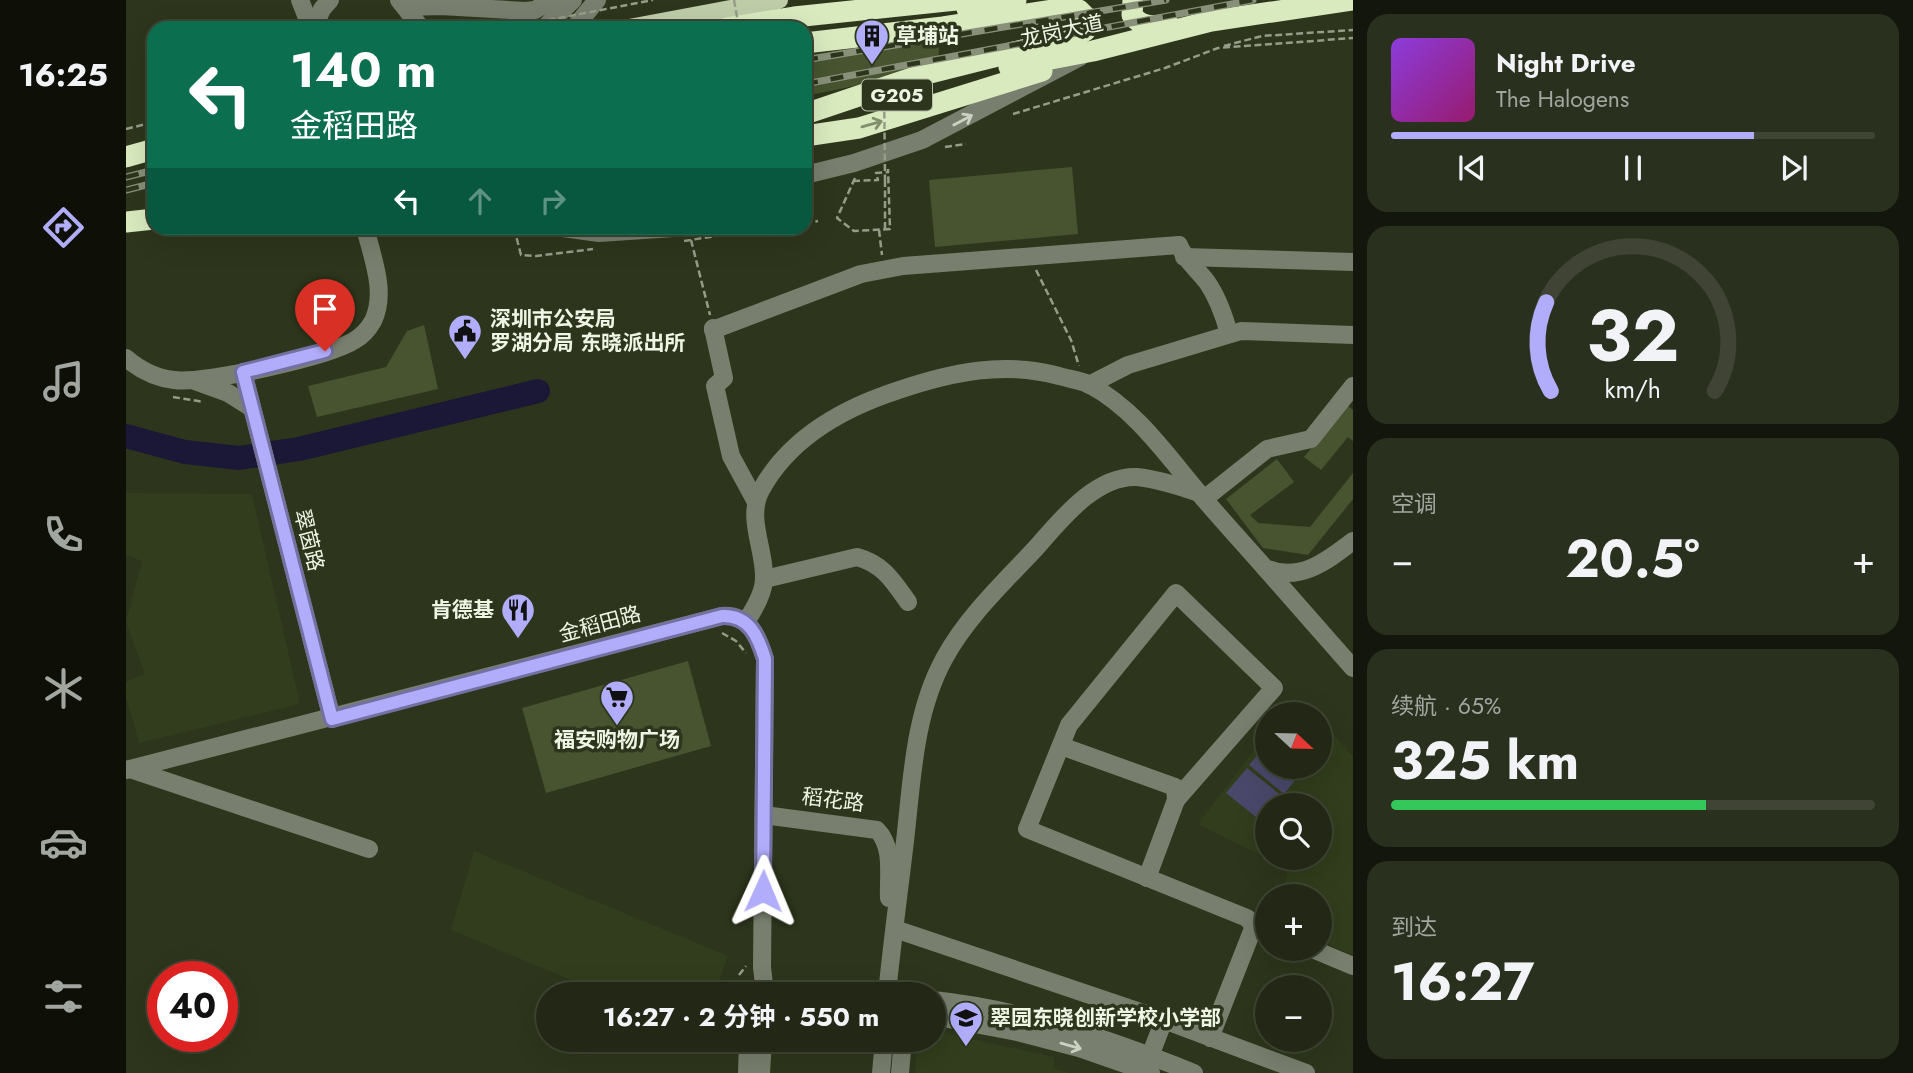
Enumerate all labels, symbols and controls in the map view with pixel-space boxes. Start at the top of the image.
street label: 龙岗大道 [1018,8,1106,54]
building icon: 草埔站 [853,17,891,66]
place label: 草埔站 [896,21,959,51]
text: 140 m [290,35,436,105]
text: Night Drive [1496,44,1636,82]
icon: left [175,49,266,140]
text: 16:25 [18,52,108,98]
road number: G205 [862,80,932,110]
text: The Halogens [1496,82,1629,116]
text: 金稻田路 [290,103,418,149]
one-way arrow [952,113,973,126]
one-way arrow [861,117,883,130]
icon: previous [1453,149,1491,187]
icon: pause [1614,149,1652,187]
icon: next [1775,149,1813,187]
icon: left [388,182,426,220]
icon: ahead [461,182,499,220]
icon: right [534,182,572,220]
icon: directions [39,203,88,252]
pin [295,279,355,351]
text: 32 [1587,283,1679,388]
icon: arrive [306,290,344,328]
place label: 深圳市公安局 罗湖分局 东晓派出所 [490,304,685,358]
public building icon: 深圳市公安局 罗湖分局 东晓派出所 [446,312,484,361]
icon: music [39,357,88,406]
text: km/h [1605,370,1661,406]
text: 空调 [1391,487,1437,521]
street label: 翠茵路 [287,506,331,574]
icon: phone [39,510,88,559]
text: 20.5° [1565,521,1700,597]
text: − [1391,532,1413,587]
text: + [1852,532,1875,587]
restaurant icon: 肯德基 [499,591,537,640]
place label: 肯德基 [431,595,494,625]
street label: 金稻田路 [556,599,644,649]
icon: climate [39,664,88,713]
supermarket icon: 福安购物广场 [598,678,636,727]
text: 续航 · 65% [1391,689,1501,723]
north arrow [1255,702,1332,779]
map controls [1255,702,1332,1052]
text: 325 km [1391,723,1579,799]
place label: 福安购物广场 [554,725,680,755]
street label: 稻花路 [800,781,866,819]
button: search [1255,793,1332,870]
icon: car [39,818,88,867]
position arrow [726,854,800,928]
button: + [1255,884,1332,961]
text: 到达 [1391,910,1437,944]
text: 16:27 [1391,944,1534,1020]
speed limit sign: 40 [147,961,238,1052]
icon: filters [39,972,88,1021]
button: − [1255,975,1332,1052]
text: 16:27 · 2 分钟 · 550 m [603,998,879,1036]
school or university icon: 翠园东晓创新学校小学部 [947,999,985,1048]
place label: 翠园东晓创新学校小学部 [990,1003,1221,1033]
one-way arrow [1060,1041,1082,1054]

